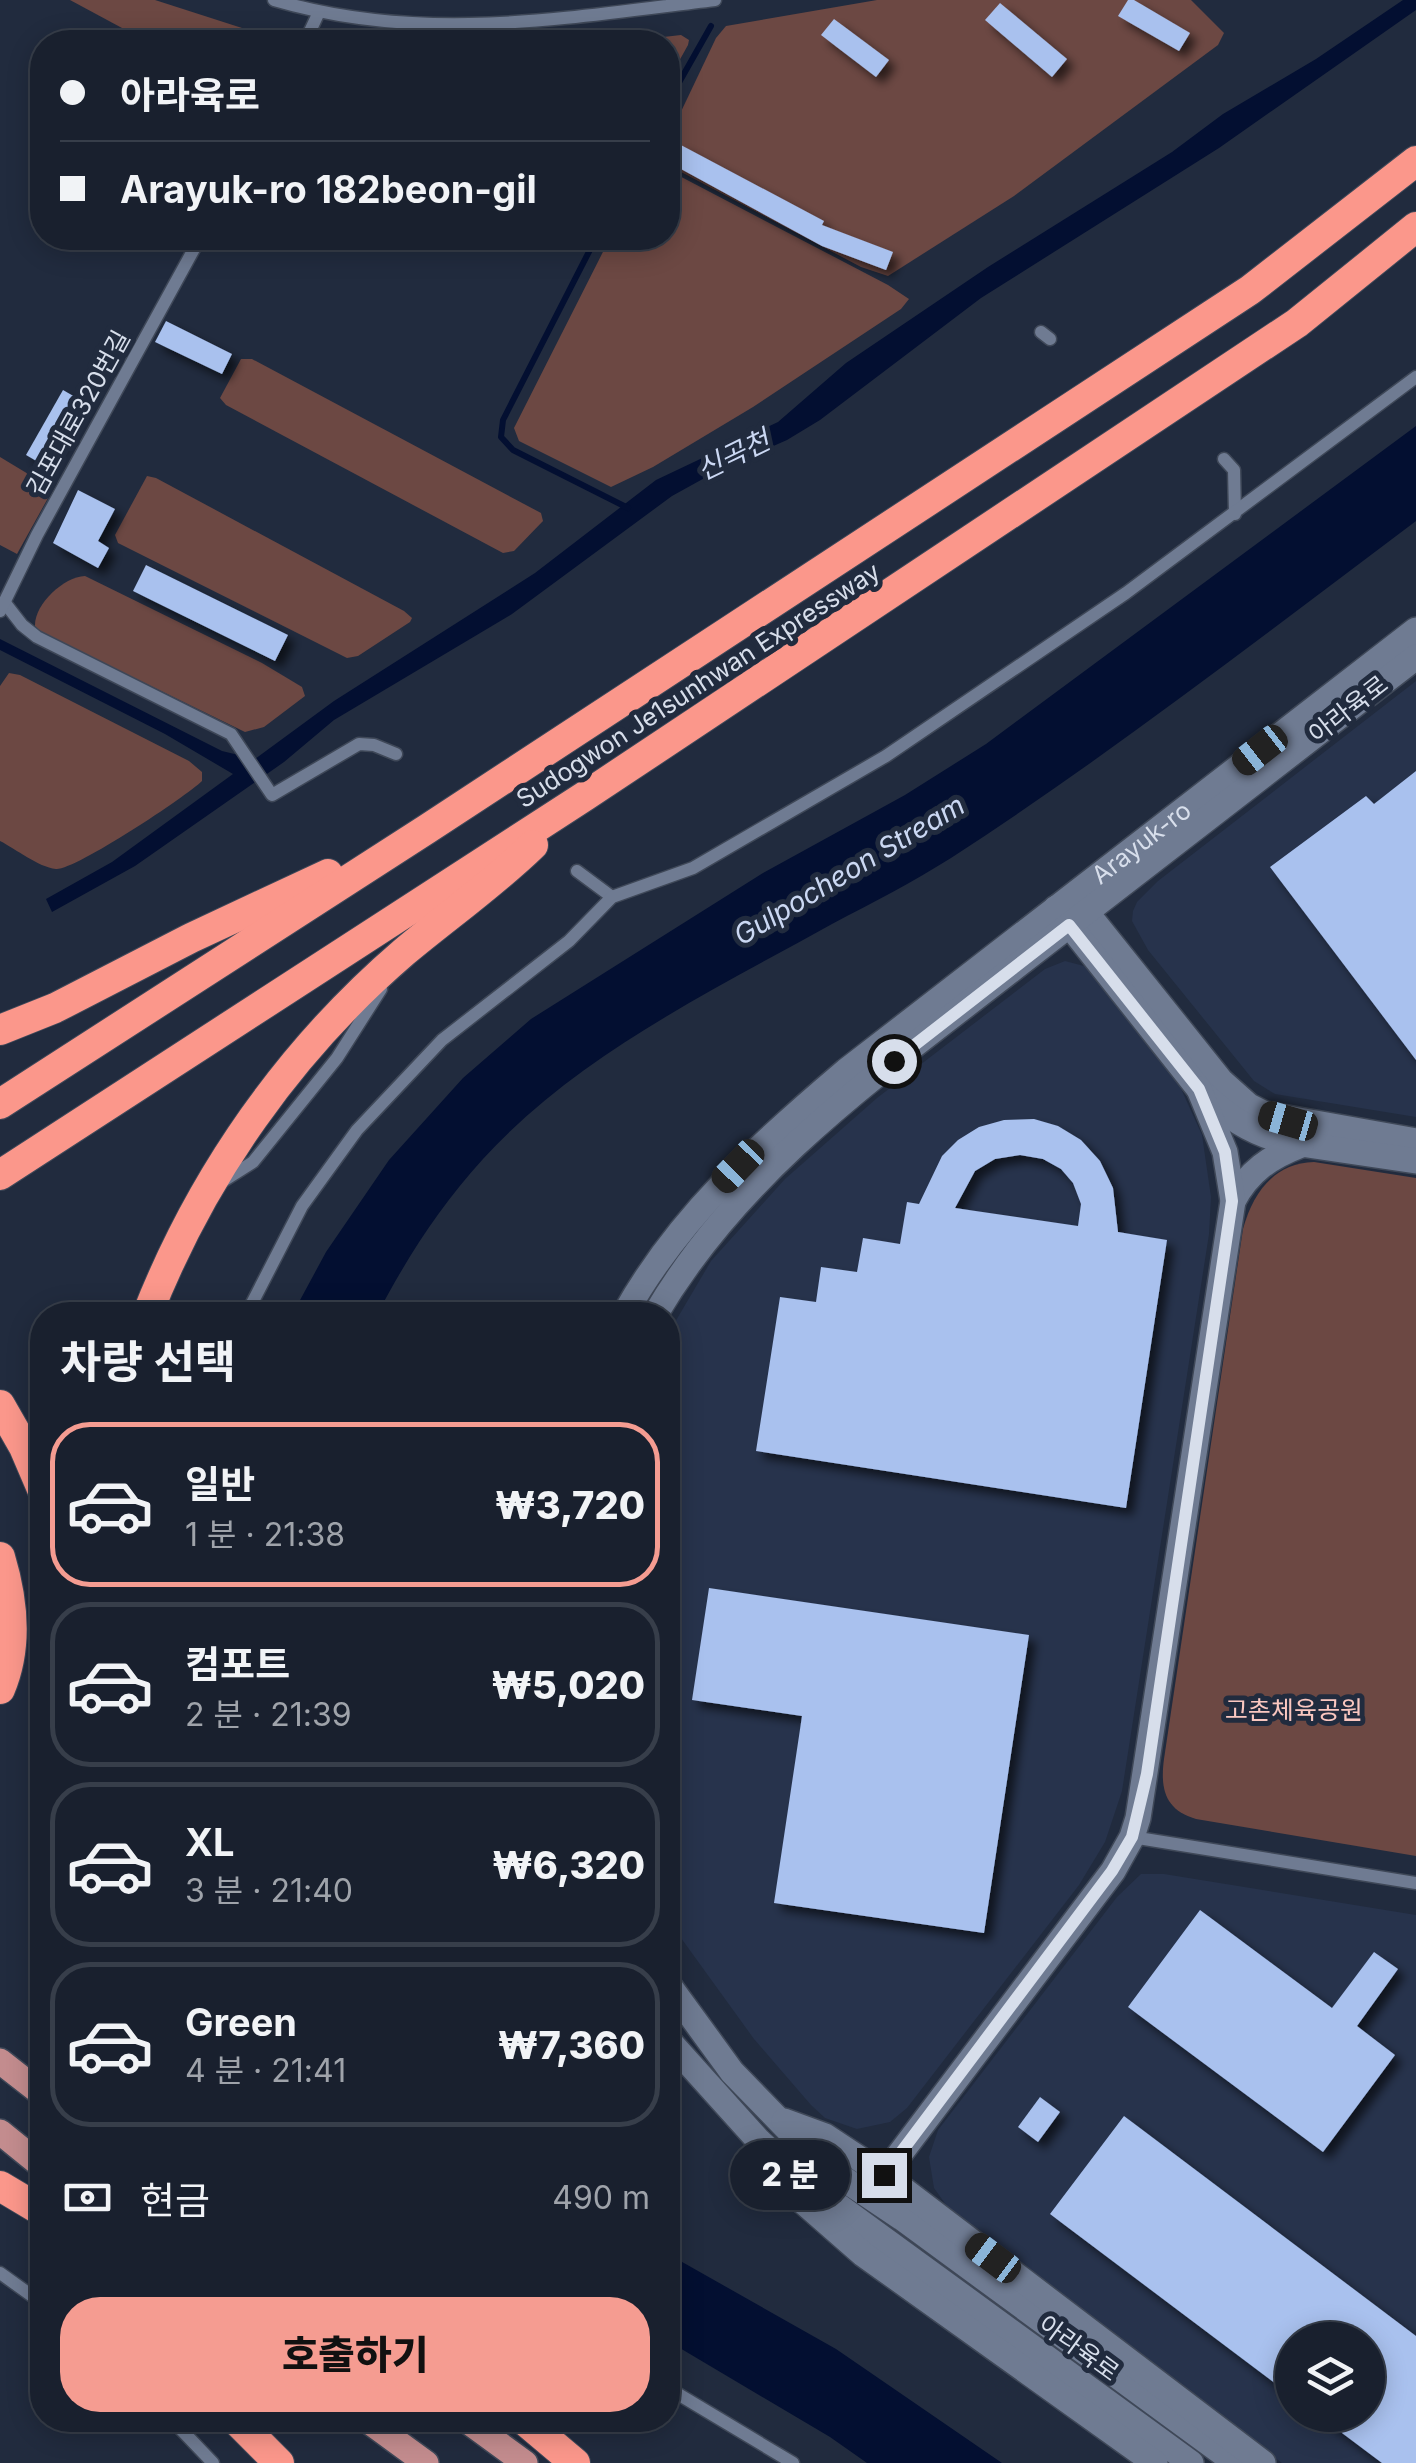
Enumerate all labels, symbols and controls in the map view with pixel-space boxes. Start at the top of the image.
text: 아라육로 [120,72,260,118]
text: Arayuk-ro 182beon-gil [120,166,537,212]
street label: 김포대로320번길 [20,325,136,501]
water label: 신곡천 [691,421,778,487]
street label: Sudogwon Je1sunhwan Expressway [511,556,885,814]
street label: 아라육로 [1303,669,1393,749]
car [1227,720,1293,780]
water label: Gulpocheon Stream [727,788,971,952]
street label: Arayuk-ro [1086,795,1197,890]
route start [872,1039,917,1084]
car [1255,1098,1321,1144]
car [706,1134,770,1198]
text: 차량 선택 [60,1334,236,1389]
icon: car [65,1460,155,1550]
text: 일반 [185,1461,255,1507]
text: ₩3,720 [495,1482,645,1528]
text: 1 분 · 21:38 [185,1515,345,1554]
icon: car [65,1640,155,1730]
text: 컴포트 [185,1641,290,1687]
text: ₩5,020 [491,1662,645,1708]
text: 2 분 · 21:39 [185,1695,352,1734]
park label: 고촌체육공원 [1225,1695,1363,1725]
text: XL [185,1819,235,1865]
icon: car [65,1820,155,1910]
text: ₩6,320 [492,1842,645,1888]
text: 3 분 · 21:40 [185,1871,353,1910]
text: Green [185,1999,297,2045]
icon: car [65,2000,155,2090]
text: ₩7,360 [498,2022,645,2068]
text: 4 분 · 21:41 [185,2051,346,2090]
callout: 2 분 [729,2140,849,2210]
route end [862,2153,907,2198]
text: 2 분 [762,2155,818,2194]
icon: cash [60,2170,115,2225]
text: 현금 [140,2177,210,2223]
text: 490 m [552,2178,650,2217]
car [960,2228,1026,2288]
button: 호출하기 [60,2297,650,2412]
street label: 아라육로 [1033,2309,1125,2387]
map controls [1275,2322,1385,2432]
button: layers [1275,2322,1385,2432]

